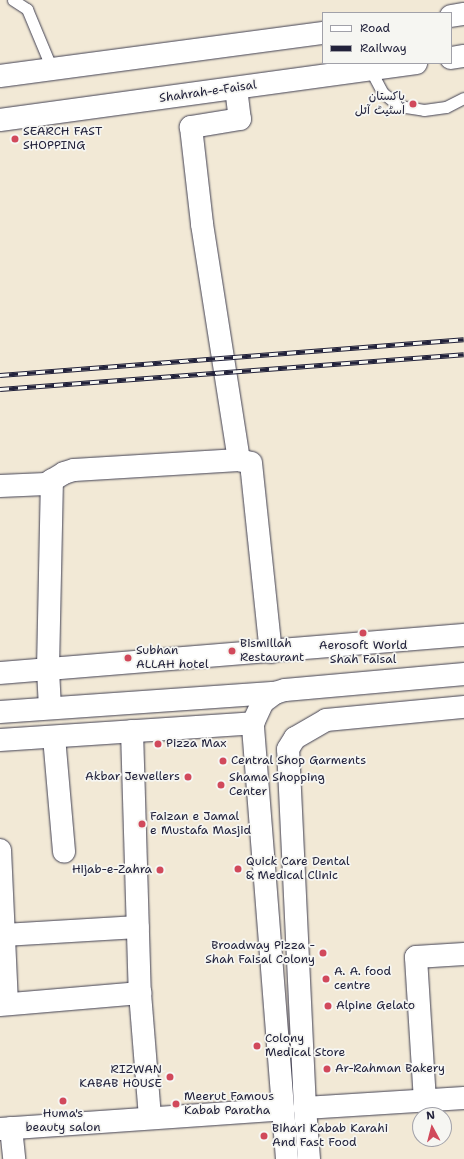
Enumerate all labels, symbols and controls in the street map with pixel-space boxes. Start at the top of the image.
legend [322,12,452,64]
text: Road [360,20,390,36]
text: Railway [360,40,407,56]
street label: Shahrah-e-Faisal [158,78,258,106]
place label: پاکستان اسٹیٹ آئل [355,90,405,118]
marker: پاکستان اسٹیٹ آئل [408,99,418,109]
place label: SEARCH FAST SHOPPING [23,125,102,153]
marker: SEARCH FAST SHOPPING [10,134,20,144]
marker: Aerosoft World Shah Faisal [358,628,368,638]
place label: Bismillah Restaurant [240,637,304,665]
place label: Aerosoft World Shah Faisal [319,639,407,667]
place label: Subhan ALLAH hotel [136,644,209,672]
marker: Bismillah Restaurant [227,646,237,656]
marker: Subhan ALLAH hotel [123,653,133,663]
place label: Pizza Max [166,737,227,751]
marker: Pizza Max [153,739,163,749]
place label: Central Shop Garments [231,754,366,768]
marker: Central Shop Garments [218,756,228,766]
place label: Akbar Jewellers [85,770,180,784]
place label: Shama Shopping Center [229,771,325,799]
marker: Akbar Jewellers [183,772,193,782]
marker: Shama Shopping Center [216,780,226,790]
place label: Faizan e Jamal e Mustafa Masjid [150,810,251,838]
marker: Faizan e Jamal e Mustafa Masjid [137,819,147,829]
place label: Quick Care Dental & Medical Clinic [246,855,350,883]
place label: Hijab-e-Zahra [72,863,152,877]
marker: Quick Care Dental & Medical Clinic [233,864,243,874]
marker: Hijab-e-Zahra [155,865,165,875]
place label: Broadway Pizza - Shah Faisal Colony [205,939,315,967]
marker: Broadway Pizza - Shah Faisal Colony [318,948,328,958]
place label: A. A. food centre [334,965,391,993]
marker: A. A. food centre [321,974,331,984]
place label: Alpine Gelato [336,999,415,1013]
marker: Alpine Gelato [323,1001,333,1011]
place label: Colony Medical Store [265,1032,345,1060]
marker: Colony Medical Store [252,1041,262,1051]
place label: Ar-Rahman Bakery [335,1062,445,1076]
place label: RIZWAN KABAB HOUSE [79,1063,162,1091]
marker: Ar-Rahman Bakery [322,1064,332,1074]
marker: RIZWAN KABAB HOUSE [165,1072,175,1082]
place label: Meerut Famous Kabab Paratha [184,1090,274,1118]
marker: Huma's beauty salon [58,1096,68,1106]
marker: Meerut Famous Kabab Paratha [171,1099,181,1109]
place label: Huma's beauty salon [25,1107,101,1135]
north arrow [412,1107,452,1147]
text: N [425,1108,436,1124]
place label: Bihari Kabab Karahi And Fast Food [272,1122,388,1150]
marker: Bihari Kabab Karahi And Fast Food [259,1131,269,1141]

